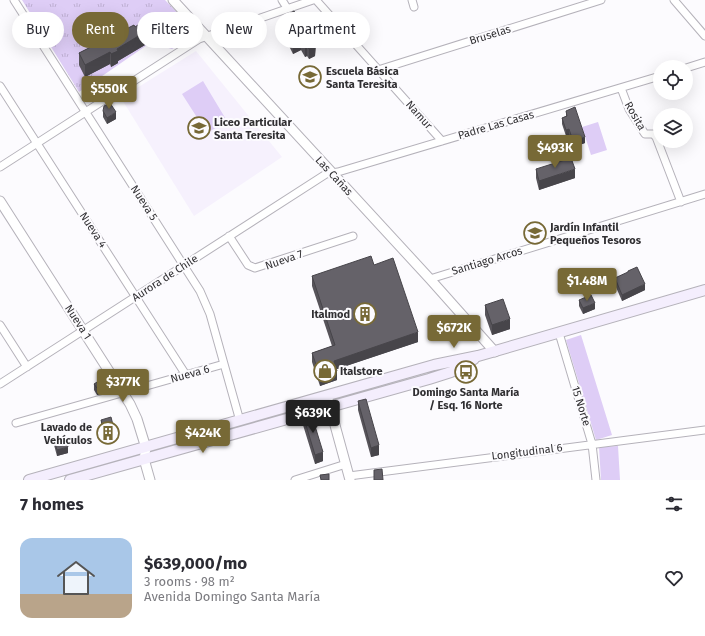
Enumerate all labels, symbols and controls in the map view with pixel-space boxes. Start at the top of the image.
chip: Buy [12,12,64,48]
chip: Rent [72,12,129,48]
chip: Filters [137,12,203,48]
chip: New [211,12,267,48]
chip: Apartment [275,12,370,48]
street label: Bruselas [468,23,512,47]
map controls [653,60,693,148]
button: locate [653,60,693,100]
school or university icon: Escuela Básica Santa Teresita [297,64,323,90]
place label: Escuela Básica Santa Teresita [326,65,399,91]
pin: $550K [81,76,137,110]
text: $550K [91,81,127,96]
street label: Namur [403,98,436,132]
street label: Rosita [622,99,648,133]
street label: Padre Las Casas [457,108,535,142]
button: layers [653,108,693,148]
school or university icon: Liceo Particular Santa Teresita [186,115,212,141]
place label: Liceo Particular Santa Teresita [214,116,292,142]
pin: $493K [527,135,583,169]
text: $493K [537,140,573,155]
street label: Las Cañas [313,154,355,198]
street label: Nueva 5 [128,183,160,224]
street label: Nueva 4 [77,210,109,250]
school or university icon: Jardín Infantil Pequeños Tesoros [522,220,548,246]
place label: Jardín Infantil Pequeños Tesoros [549,221,642,247]
street label: Santiago Arcos [450,244,524,278]
street label: Nueva 7 [263,247,305,272]
street label: Aurora de Chile [130,252,200,304]
pin: $1.48M [554,268,620,302]
text: $1.48M [567,273,607,288]
building icon: Italmod [352,301,378,327]
street label: Nueva 1 [62,302,94,342]
place label: Italmod [311,308,350,321]
pin: $672K [426,315,482,349]
text: $672K [436,320,472,335]
shop icon: Italstore [312,358,338,384]
bus stop icon: Domingo Santa María / Esq. 16 Norte [453,359,479,385]
street label: Nueva 6 [169,362,211,386]
place label: Italstore [340,365,382,378]
pin: $377K [95,369,151,403]
text: $377K [106,374,140,389]
street label: 15 Norte [569,384,593,428]
place label: Domingo Santa María / Esq. 16 Norte [413,386,519,412]
pin: $639K [285,400,341,434]
text: $639K [295,405,331,420]
building icon: Lavado de Vehículos [95,420,121,446]
pin: $424K [175,420,231,454]
place label: Lavado de Vehículos [41,421,93,447]
text: $424K [185,425,221,440]
street label: Longitudinal 6 [491,441,563,463]
icon: filters [663,493,685,515]
text: 7 homes [20,494,84,515]
text: $639,000/mo [144,553,247,574]
icon: home [52,554,100,602]
icon: heart [663,567,685,589]
text: 3 rooms · 98 m² [144,574,235,589]
text: Avenida Domingo Santa María [144,589,320,604]

